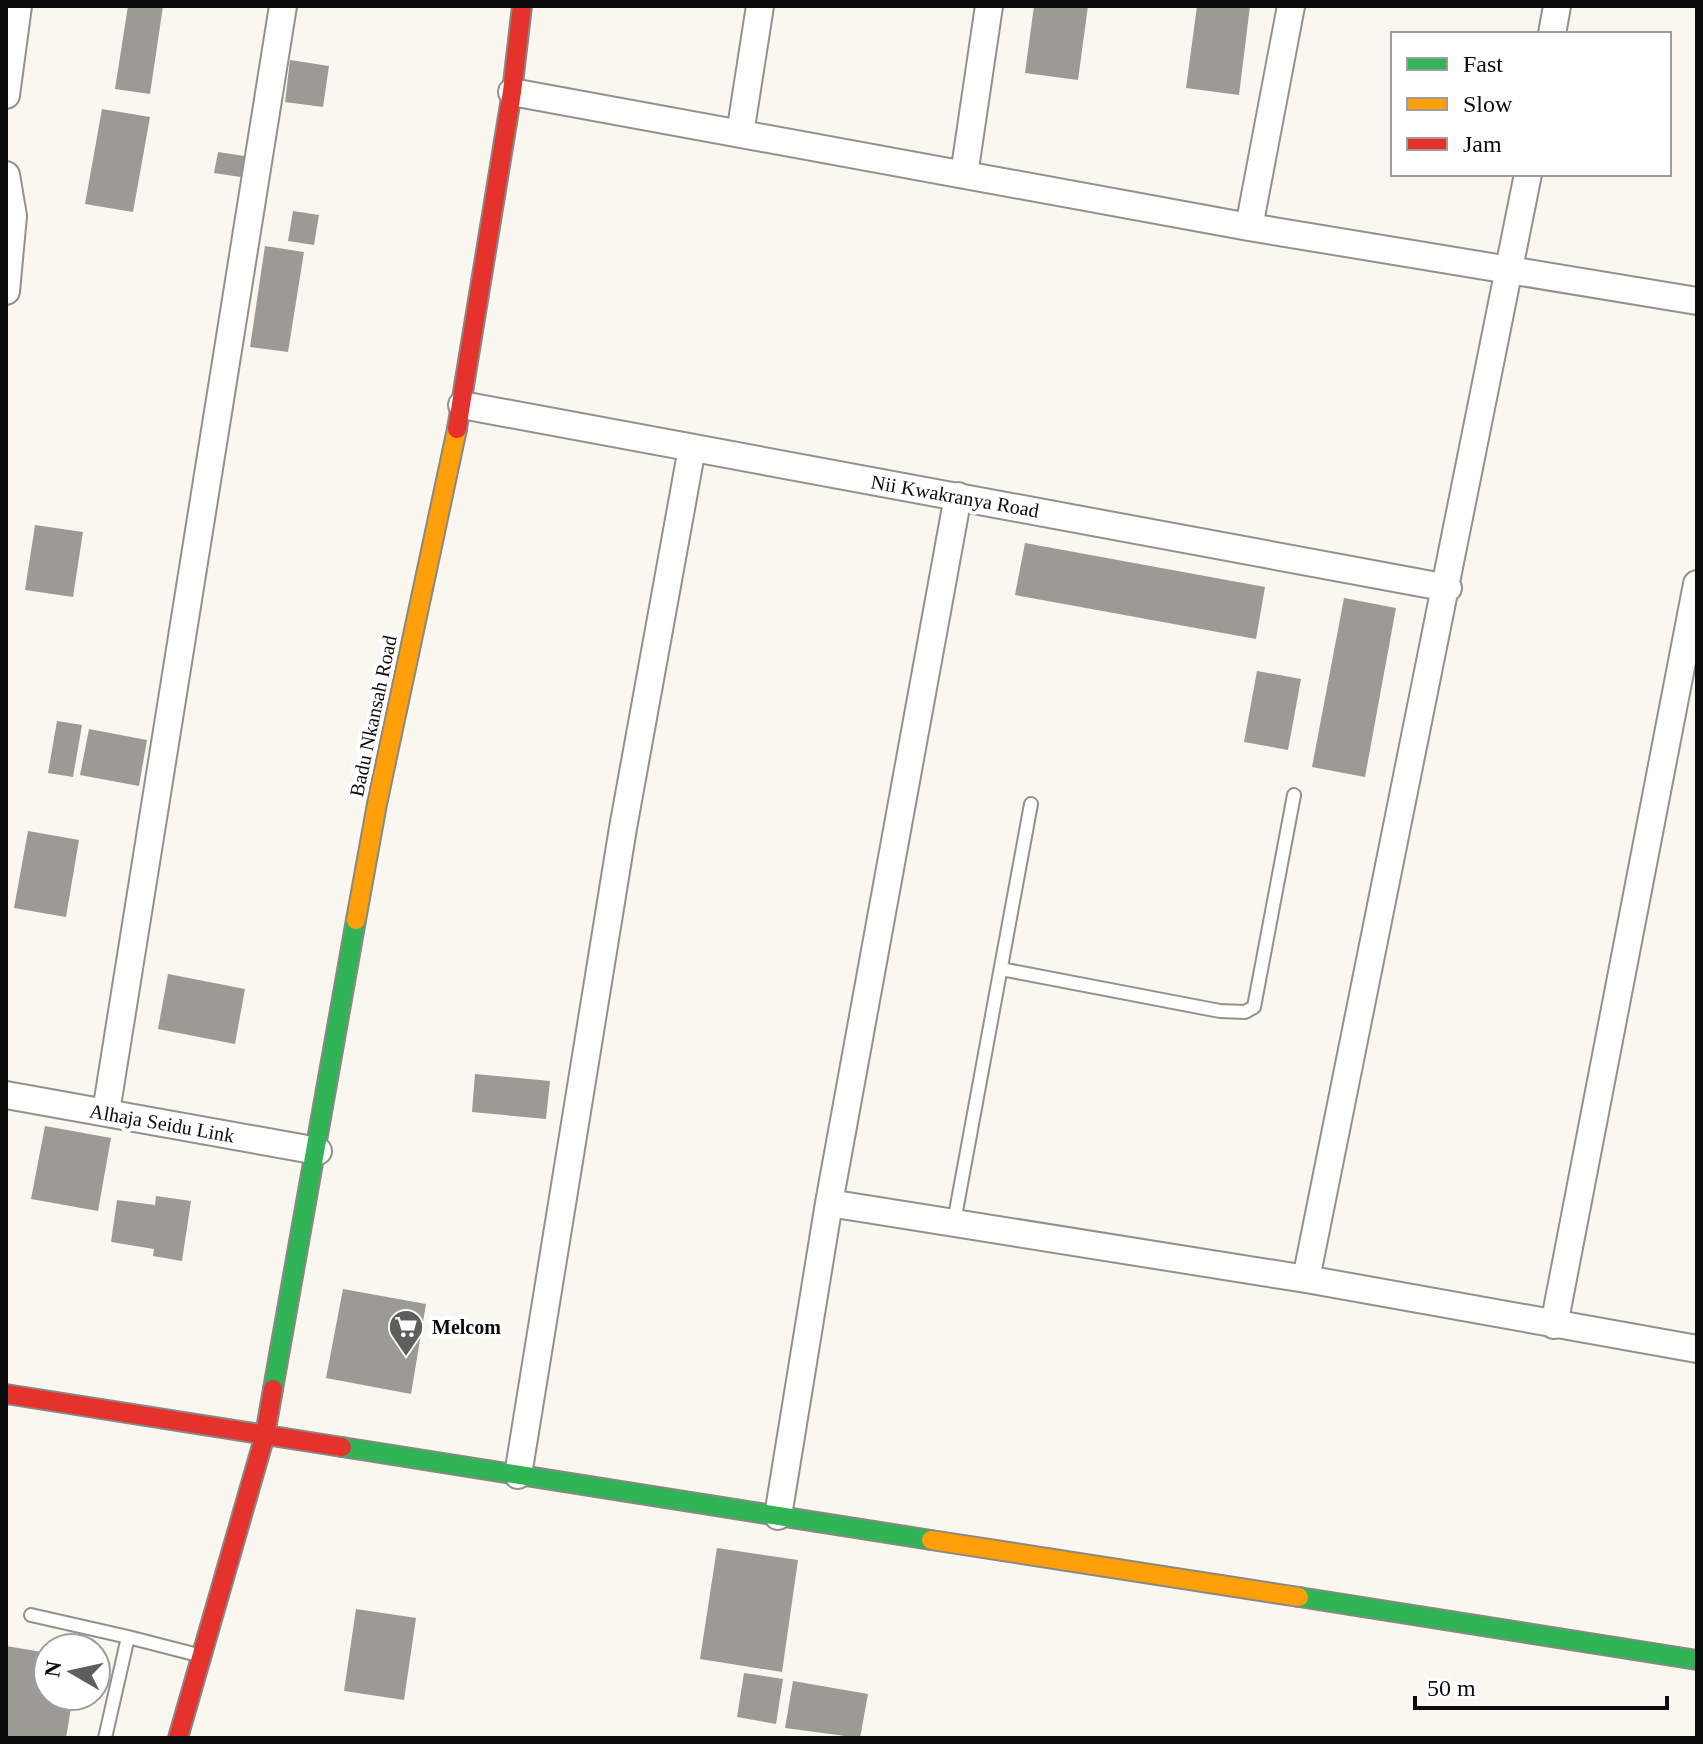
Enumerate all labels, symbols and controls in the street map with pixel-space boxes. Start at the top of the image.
legend [1391,32,1671,176]
text: Fast [1463,51,1503,77]
text: Slow [1463,91,1513,117]
text: Jam [1463,131,1502,157]
street label: Nii Kwakranya Road [869,470,1041,523]
street label: Badu Nkansah Road [345,633,401,799]
street label: Alhaja Seidu Link [88,1099,236,1148]
supermarket icon: Melcom [387,1308,425,1358]
place label: Melcom [432,1316,501,1338]
north arrow [32,1632,112,1712]
text: N [39,1659,66,1679]
scale bar [1415,1660,1667,1710]
text: 50 m [1427,1675,1476,1701]

